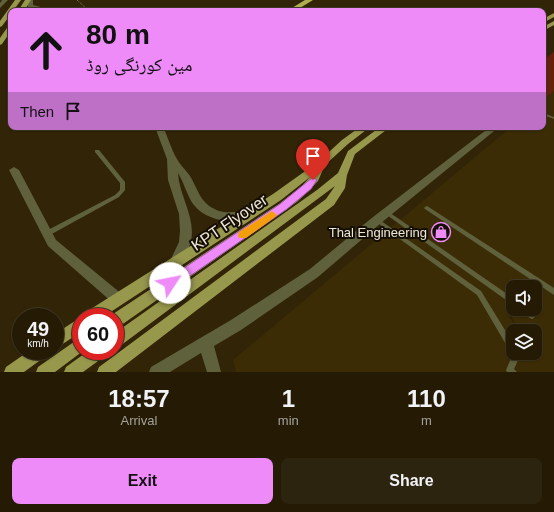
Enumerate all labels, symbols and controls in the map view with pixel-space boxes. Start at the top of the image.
text: 80 m [86,19,150,50]
icon: ahead [20,24,72,76]
text: مین کورنگی روڈ [86,55,192,75]
icon: arrive [62,100,84,122]
text: Then [20,103,54,120]
pin [296,139,330,180]
icon: arrive [302,145,324,167]
street label: KPT Flyover [188,190,271,254]
shop icon: Thal Engineering [430,221,452,243]
place label: Thal Engineering [329,225,427,240]
position arrow [149,262,191,304]
map controls [506,280,542,360]
button: sound [506,280,542,316]
speed limit sign: 60 [72,308,124,360]
text: 49 [27,318,49,340]
button: layers [506,324,542,360]
text: km/h [27,338,49,349]
text: 18:57 [108,385,170,412]
text: 1 [282,385,295,412]
text: 110 [407,385,446,412]
text: Arrival [121,413,157,428]
text: min [278,413,299,428]
text: m [421,413,432,428]
button: Exit [12,458,273,504]
button: Share [281,458,542,504]

